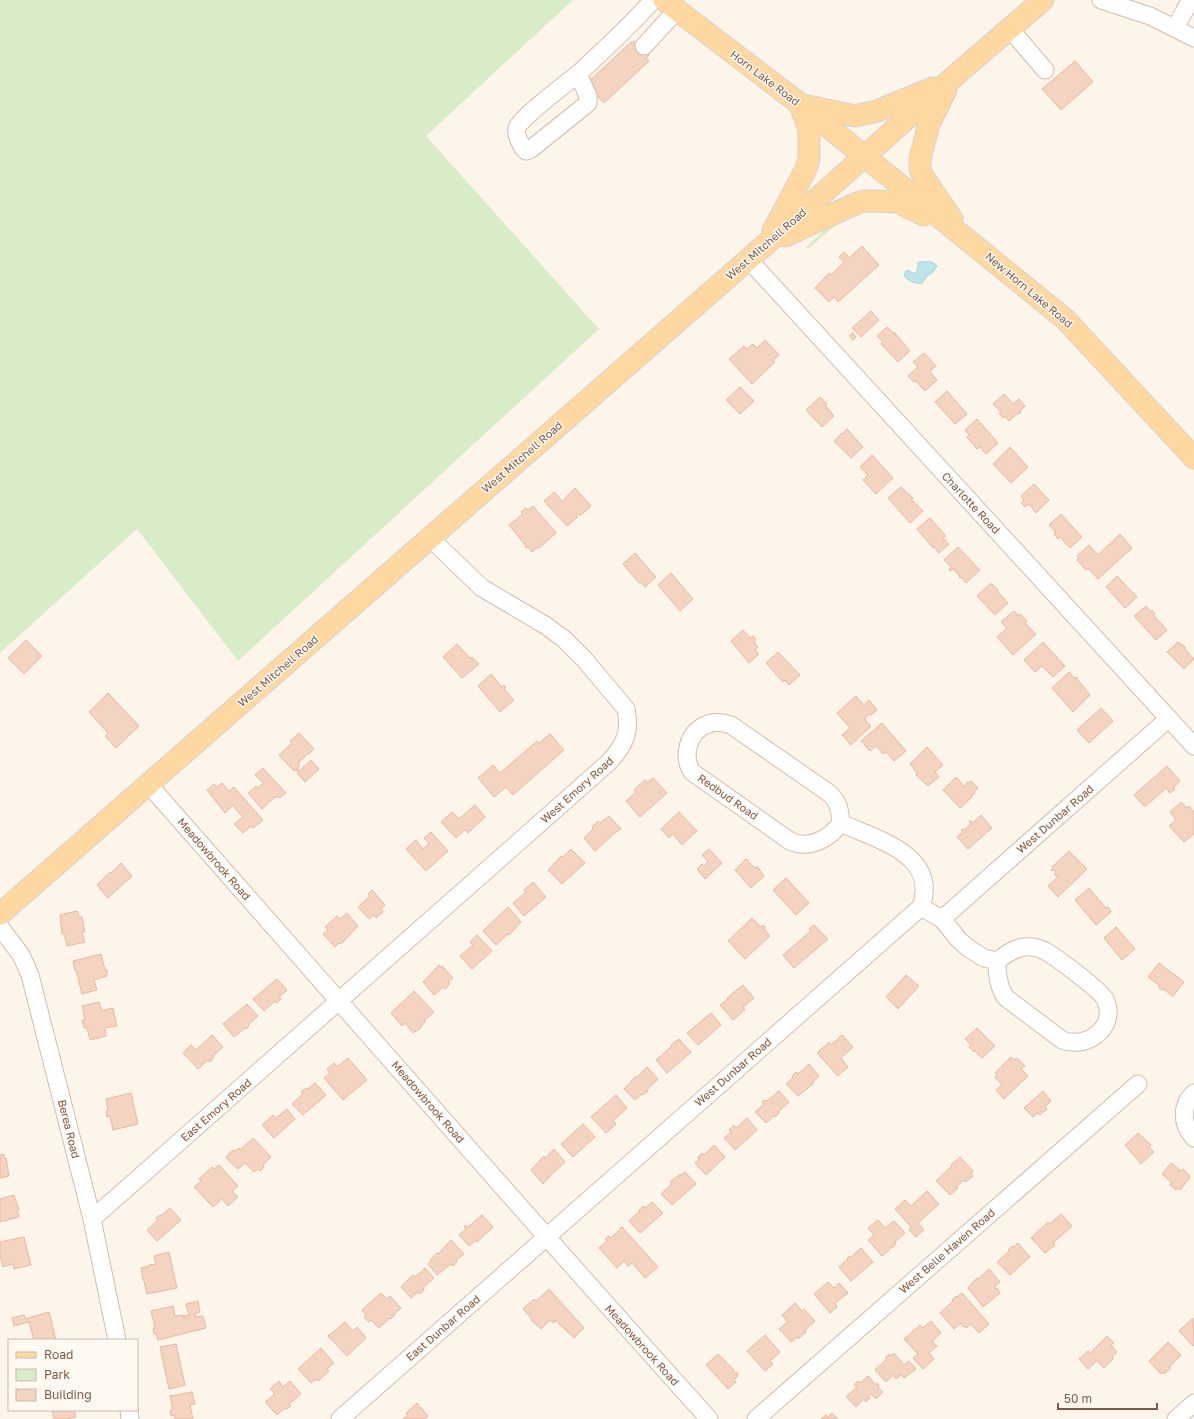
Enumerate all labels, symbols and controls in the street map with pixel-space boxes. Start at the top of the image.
street label: Horn Lake Road [728,47,803,108]
street label: West Mitchell Road [723,205,808,282]
street label: New Horn Lake Road [983,249,1076,330]
street label: West Mitchell Road [479,418,564,495]
street label: Charlotte Road [939,469,1003,536]
street label: West Mitchell Road [235,632,320,709]
street label: West Emory Road [538,754,616,826]
street label: Redbud Road [696,771,761,822]
street label: West Dunbar Road [1014,782,1096,856]
street label: Meadowbrook Road [175,815,253,902]
street label: West Dunbar Road [692,1035,774,1109]
street label: Meadowbrook Road [389,1058,467,1145]
street label: East Emory Road [178,1075,254,1144]
street label: Berea Road [56,1098,83,1160]
street label: West Belle Haven Road [896,1206,997,1296]
street label: East Dunbar Road [403,1292,482,1363]
street label: Meadowbrook Road [603,1302,682,1388]
legend [8,1339,138,1411]
text: Road [44,1347,73,1362]
text: Park [44,1367,70,1382]
scale bar [1058,1385,1157,1411]
text: Building [44,1387,92,1402]
text: 50 m [1064,1391,1092,1406]

